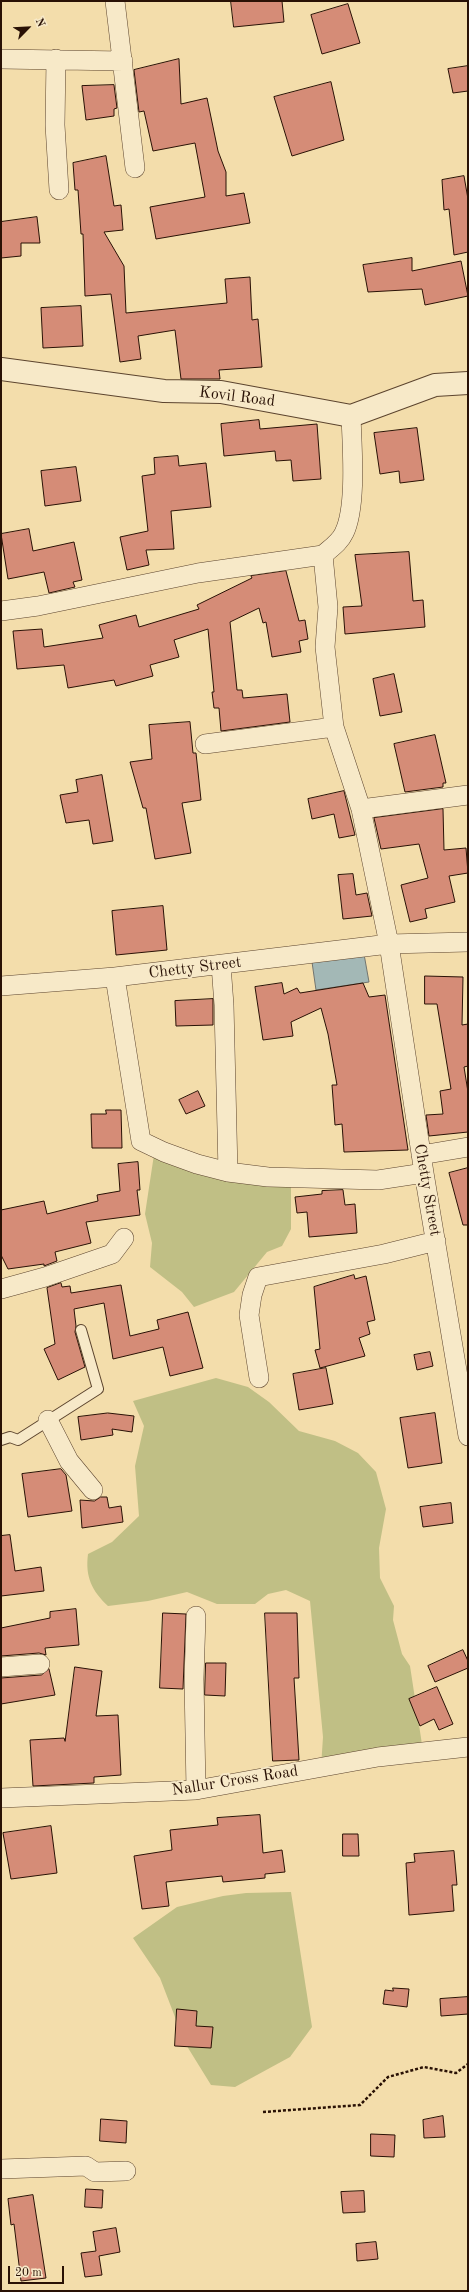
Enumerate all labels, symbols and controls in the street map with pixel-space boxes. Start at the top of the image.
north arrow [8,8,48,48]
text: N [33,17,46,29]
street label: Kovil Road [198,383,276,411]
street label: Chetty Street [148,953,242,983]
street label: Chetty Street [409,1142,445,1238]
street label: Nallur Cross Road [170,1762,300,1800]
scale bar [10,2258,66,2284]
text: 20 m [15,2267,42,2279]

